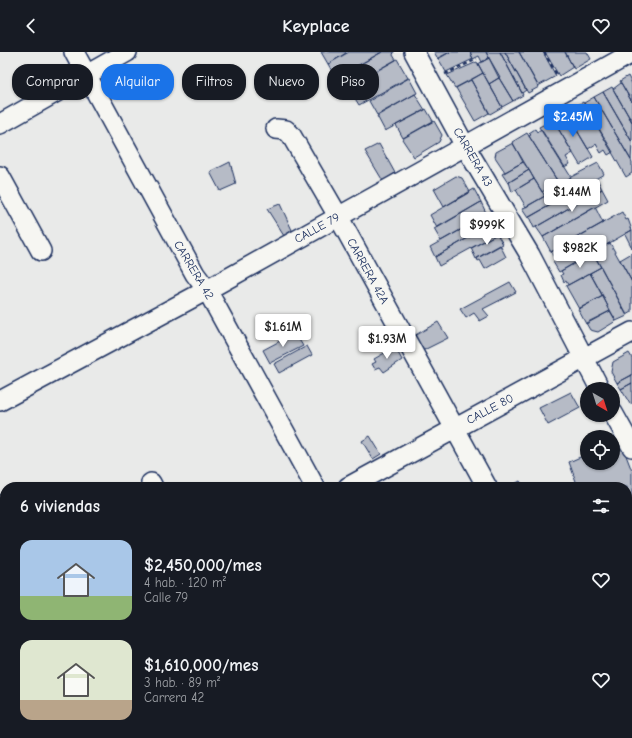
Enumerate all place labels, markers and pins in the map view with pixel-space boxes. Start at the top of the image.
pin: $2.45M [540,104,606,138]
pin: $1.44M [539,179,605,213]
pin: $999K [459,212,515,246]
pin: $982K [552,235,608,269]
pin: $1.61M [250,314,316,348]
pin: $1.93M [354,326,420,360]

